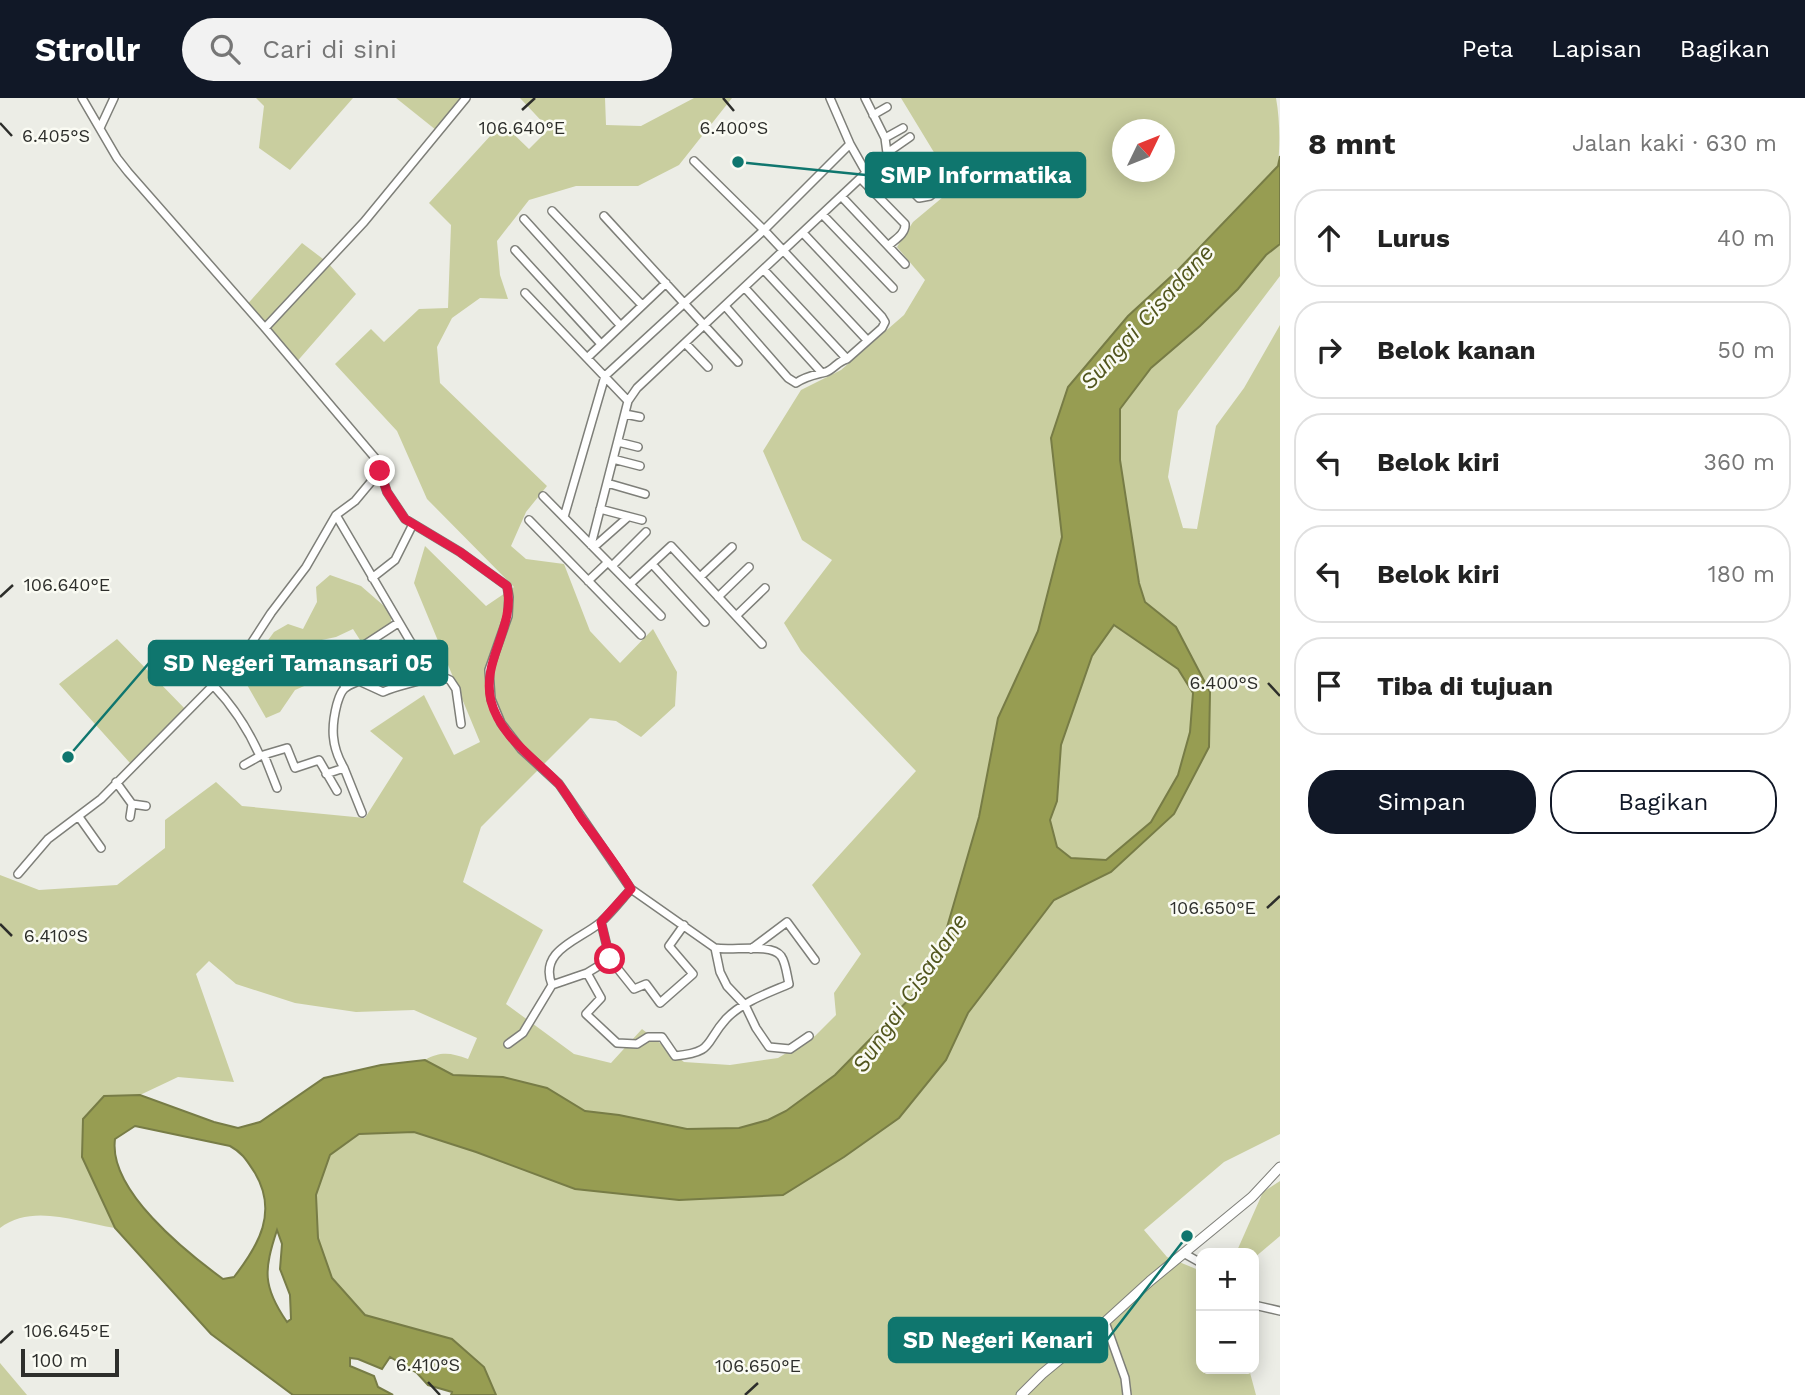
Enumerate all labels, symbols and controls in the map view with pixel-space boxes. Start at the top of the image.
search box [182,18,672,81]
text: Strollr [35,30,140,69]
icon: search [206,30,244,68]
text: Cari di sini [262,34,397,64]
text: Peta [1462,35,1513,63]
text: Lapisan [1551,35,1642,63]
text: Bagikan [1680,35,1770,63]
text: 106.640°E [479,117,565,138]
text: 6.400°S [700,117,768,138]
north arrow [1112,119,1175,182]
text: 6.405°S [22,125,90,146]
text: 8 mnt [1308,126,1395,161]
text: Jalan kaki · 630 m [1572,130,1777,157]
callout: SMP Informatika [866,153,1085,197]
text: SMP Informatika [881,162,1072,189]
icon: ahead [1310,219,1348,257]
text: Lurus [1377,223,1450,253]
text: 40 m [1717,225,1775,252]
water label: Sungai Cisadane [1075,239,1219,395]
icon: right [1310,331,1348,369]
text: Belok kanan [1377,335,1536,365]
text: 50 m [1718,337,1775,364]
icon: left [1310,443,1348,481]
text: Belok kiri [1377,447,1500,477]
text: 360 m [1704,449,1775,476]
route end [364,455,395,486]
icon: left [1310,555,1348,593]
text: Belok kiri [1377,559,1500,589]
text: 180 m [1708,561,1775,588]
text: 106.640°E [24,574,110,595]
callout: SD Negeri Tamansari 05 [149,641,447,685]
text: SD Negeri Tamansari 05 [163,650,433,677]
icon: arrive [1310,667,1348,705]
text: Tiba di tujuan [1377,671,1553,701]
text: 6.400°S [1190,672,1258,693]
button: Simpan [1308,770,1536,834]
button: Bagikan [1550,770,1777,834]
text: 106.650°E [1170,897,1256,918]
water label: Sungai Cisadane [847,908,973,1078]
text: 6.410°S [24,925,88,946]
route start [594,943,625,974]
map controls [1196,1248,1259,1374]
button: + [1196,1248,1259,1311]
button: − [1196,1311,1259,1374]
callout: SD Negeri Kenari [889,1318,1107,1362]
text: 106.645°E [24,1320,110,1341]
text: SD Negeri Kenari [903,1327,1093,1354]
scale bar [21,1346,119,1378]
text: 100 m [32,1349,88,1372]
text: 6.410°S [396,1354,460,1375]
text: 106.650°E [715,1355,801,1376]

